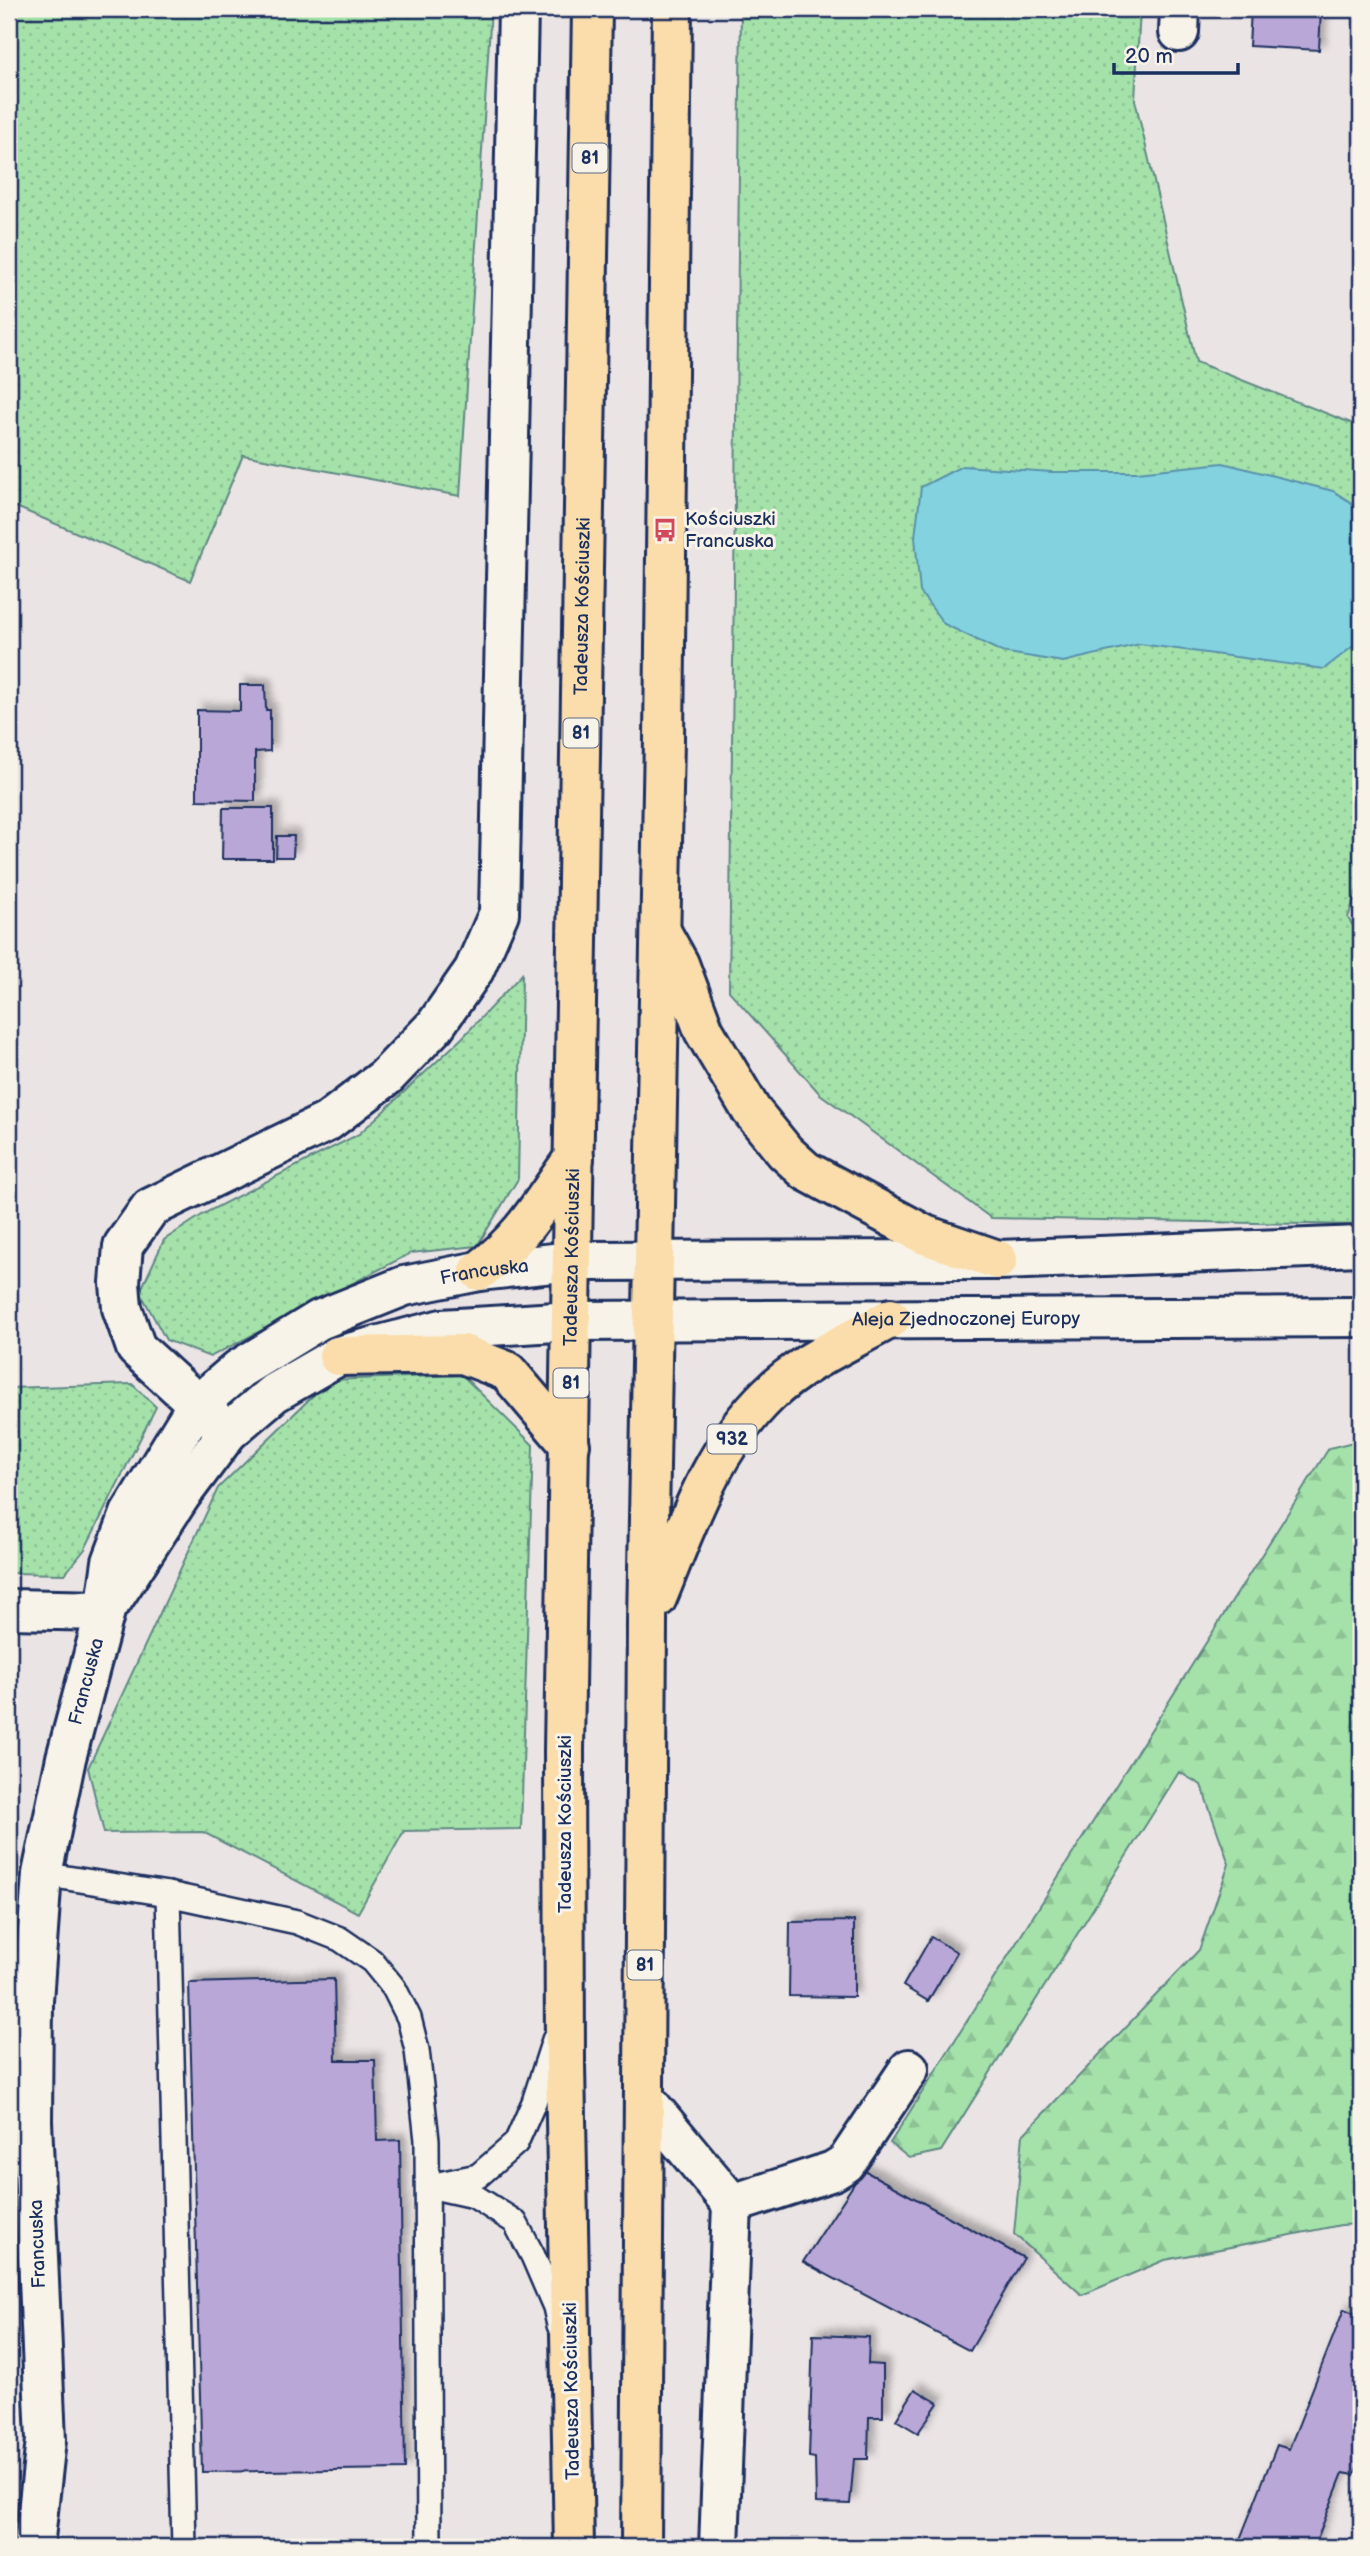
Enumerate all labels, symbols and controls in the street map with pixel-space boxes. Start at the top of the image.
scale bar [1114,32,1239,76]
text: 20 m [1125,44,1173,69]
road number: 81 [572,144,608,173]
place label: Kościuszki Francuska [685,508,776,553]
bus stop icon: Kościuszki Francuska [651,516,679,544]
street label: Tadeusza Kościuszki [569,517,595,695]
road number: 81 [564,718,598,748]
street label: Tadeusza Kościuszki [559,1168,585,1346]
street label: Francuska [438,1254,530,1290]
street label: Aleja Zjednoczonej Europy [852,1307,1080,1331]
road number: 81 [554,1368,588,1398]
road number: 932 [708,1424,756,1454]
street label: Francuska [64,1635,109,1727]
street label: Tadeusza Kościuszki [554,1735,577,1913]
road number: 81 [628,1951,662,1980]
street label: Francuska [25,2199,51,2289]
street label: Tadeusza Kościuszki [559,2302,585,2480]

